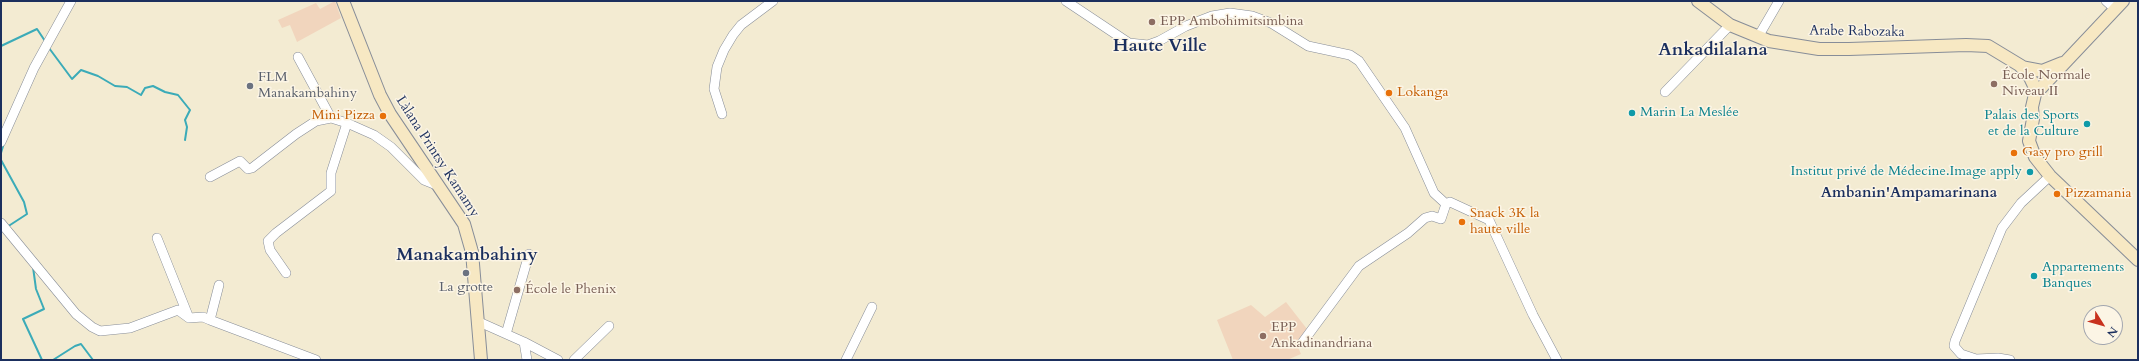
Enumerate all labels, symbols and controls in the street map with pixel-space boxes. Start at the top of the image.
place label: EPP Ambohimitsimbina [1160,14,1304,30]
marker: EPP Ambohimitsimbina [1147,17,1157,27]
street label: Arabe Rabozaka [1809,23,1905,41]
district label: Haute Ville [1113,36,1207,58]
district label: Ankadilalana [1658,40,1768,62]
place label: École Normale Niveau II [2002,68,2091,100]
place label: FLM Manakambahiny [258,70,357,102]
marker: École Normale Niveau II [1989,79,1999,89]
marker: FLM Manakambahiny [245,81,255,91]
place label: Lokanga [1397,85,1448,101]
marker: Lokanga [1384,88,1394,98]
street label: Làlana Printsy Kamamy [392,93,482,221]
place label: Marin La Meslée [1640,105,1739,121]
place label: Mini Pizza [311,108,375,124]
marker: Marin La Meslée [1627,108,1637,118]
place label: Palais des Sports et de la Culture [1984,108,2079,140]
marker: Mini Pizza [378,111,388,121]
marker: Palais des Sports et de la Culture [2082,119,2092,129]
place label: Gasy pro grill [2022,145,2103,161]
marker: Gasy pro grill [2009,148,2019,158]
place label: Institut privé de Médecine.Image apply [1791,164,2022,180]
marker: Institut privé de Médecine.Image apply [2025,167,2035,177]
district label: Ambanin'Ampamarinana [1821,185,1997,203]
place label: Pizzamania [2065,186,2132,202]
marker: Pizzamania [2052,189,2062,199]
place label: Snack 3K la haute ville [1470,206,1540,238]
marker: Snack 3K la haute ville [1457,217,1467,227]
district label: Manakambahiny [396,245,538,267]
place label: Appartements Banques [2042,260,2124,292]
marker: La grotte [461,268,471,278]
marker: Appartements Banques [2029,271,2039,281]
place label: La grotte [439,280,493,296]
place label: École le Phenix [525,282,616,298]
marker: École le Phenix [512,285,522,295]
north arrow [2083,305,2123,345]
place label: EPP Ankadinandriana [1271,320,1372,352]
text: N [2103,324,2121,340]
marker: EPP Ankadinandriana [1258,331,1268,341]

